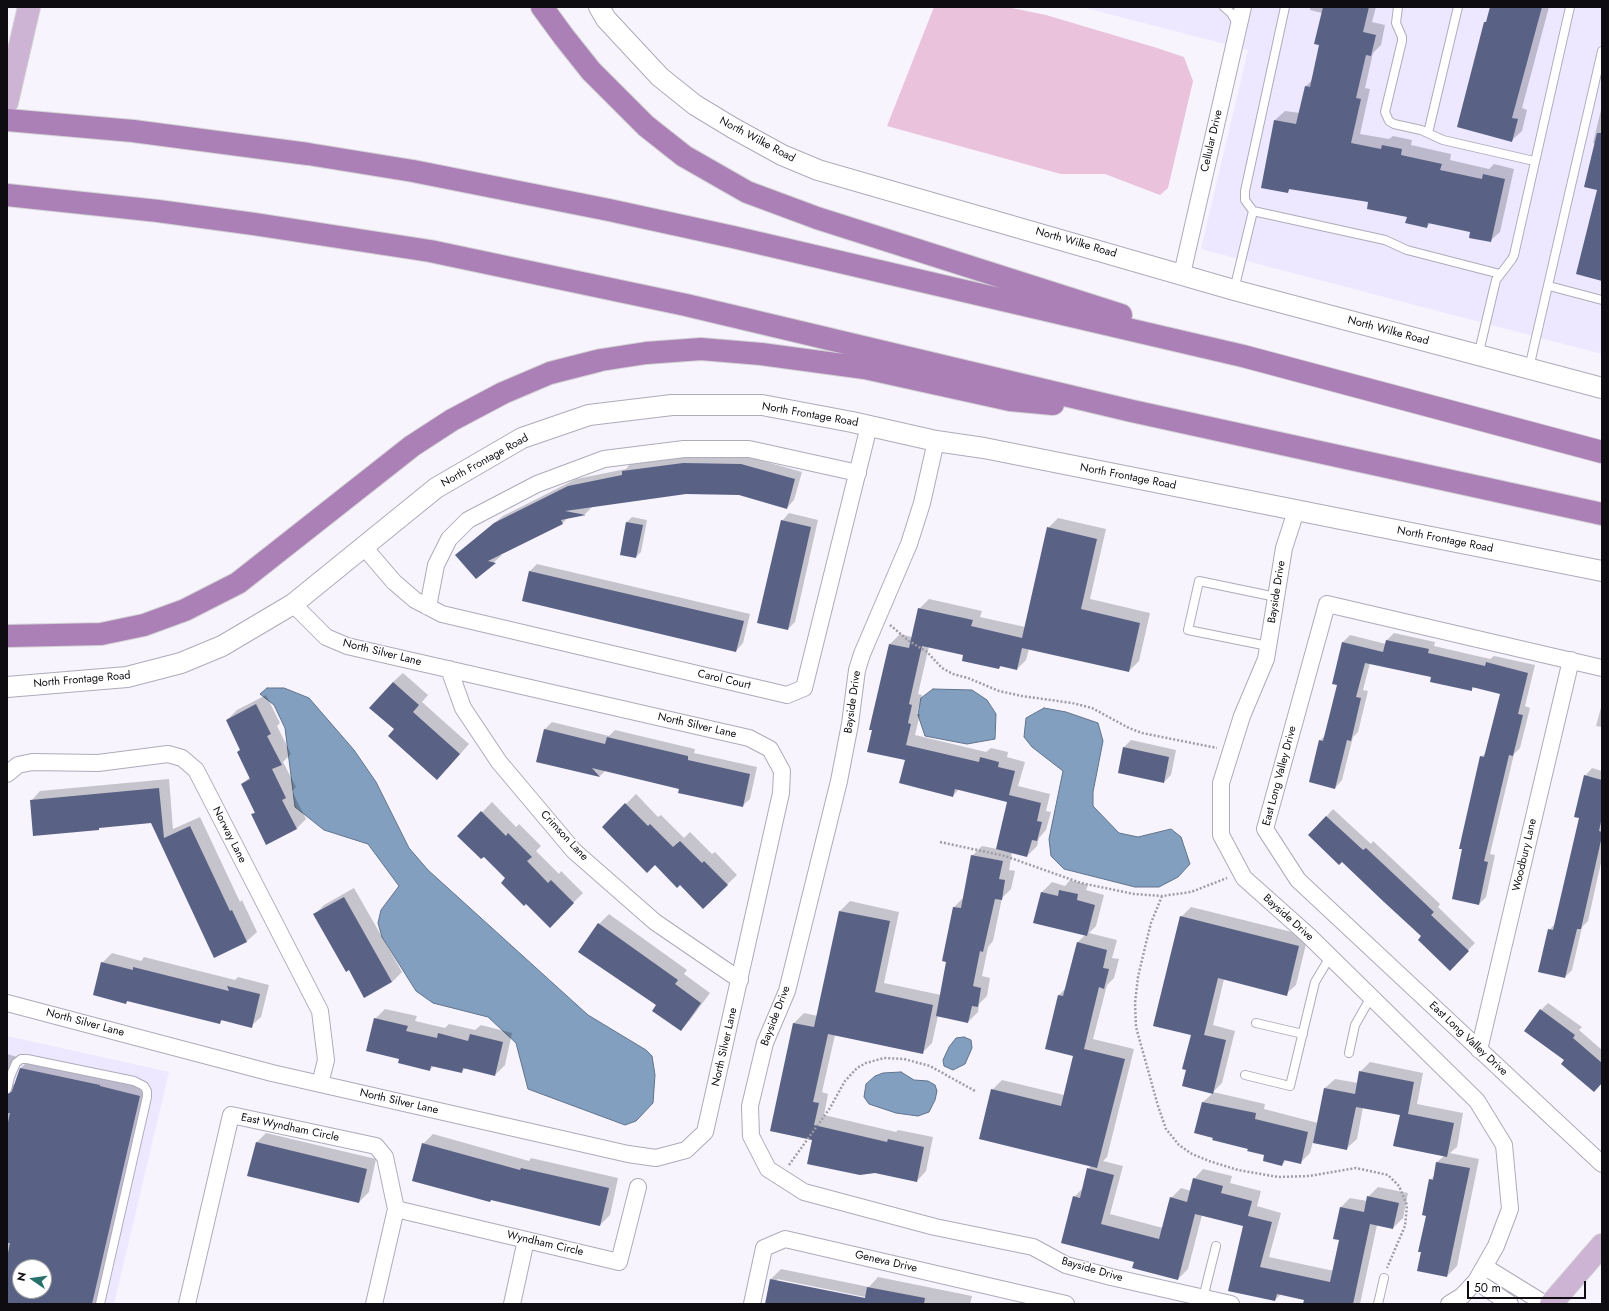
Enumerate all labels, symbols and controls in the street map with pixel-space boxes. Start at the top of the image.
street label: Cellular Drive [1198,109,1226,173]
street label: North Wilke Road [717,115,797,165]
street label: North Wilke Road [1034,225,1118,261]
street label: North Wilke Road [1346,314,1430,348]
street label: North Frontage Road [761,400,859,430]
street label: North Frontage Road [439,432,531,490]
street label: North Frontage Road [1079,461,1177,493]
street label: North Frontage Road [1396,524,1494,556]
street label: Bayside Drive [1266,560,1288,624]
street label: North Silver Lane [341,637,423,669]
street label: Carol Court [696,667,752,693]
street label: North Frontage Road [33,669,131,691]
street label: Bayside Drive [842,670,864,734]
street label: North Silver Lane [656,711,738,741]
street label: East Long Valley Drive [1260,725,1300,827]
street label: Norway Lane [209,805,249,865]
street label: Crimson Lane [537,808,591,864]
street label: Woodbury Lane [1510,817,1540,893]
street label: Bayside Drive [1260,892,1316,944]
street label: Bayside Drive [759,984,793,1048]
street label: East Long Valley Drive [1426,999,1510,1079]
street label: North Silver Lane [44,1006,126,1040]
street label: North Silver Lane [710,1006,740,1088]
street label: North Silver Lane [358,1087,440,1117]
street label: East Wyndham Circle [240,1111,340,1145]
street label: Wyndham Circle [505,1229,585,1259]
street label: Geneva Drive [854,1248,918,1276]
street label: Bayside Drive [1060,1255,1124,1285]
north arrow [12,1259,52,1299]
text: N [13,1270,30,1283]
scale bar [1469,1273,1588,1299]
text: 50 m [1474,1279,1501,1297]

